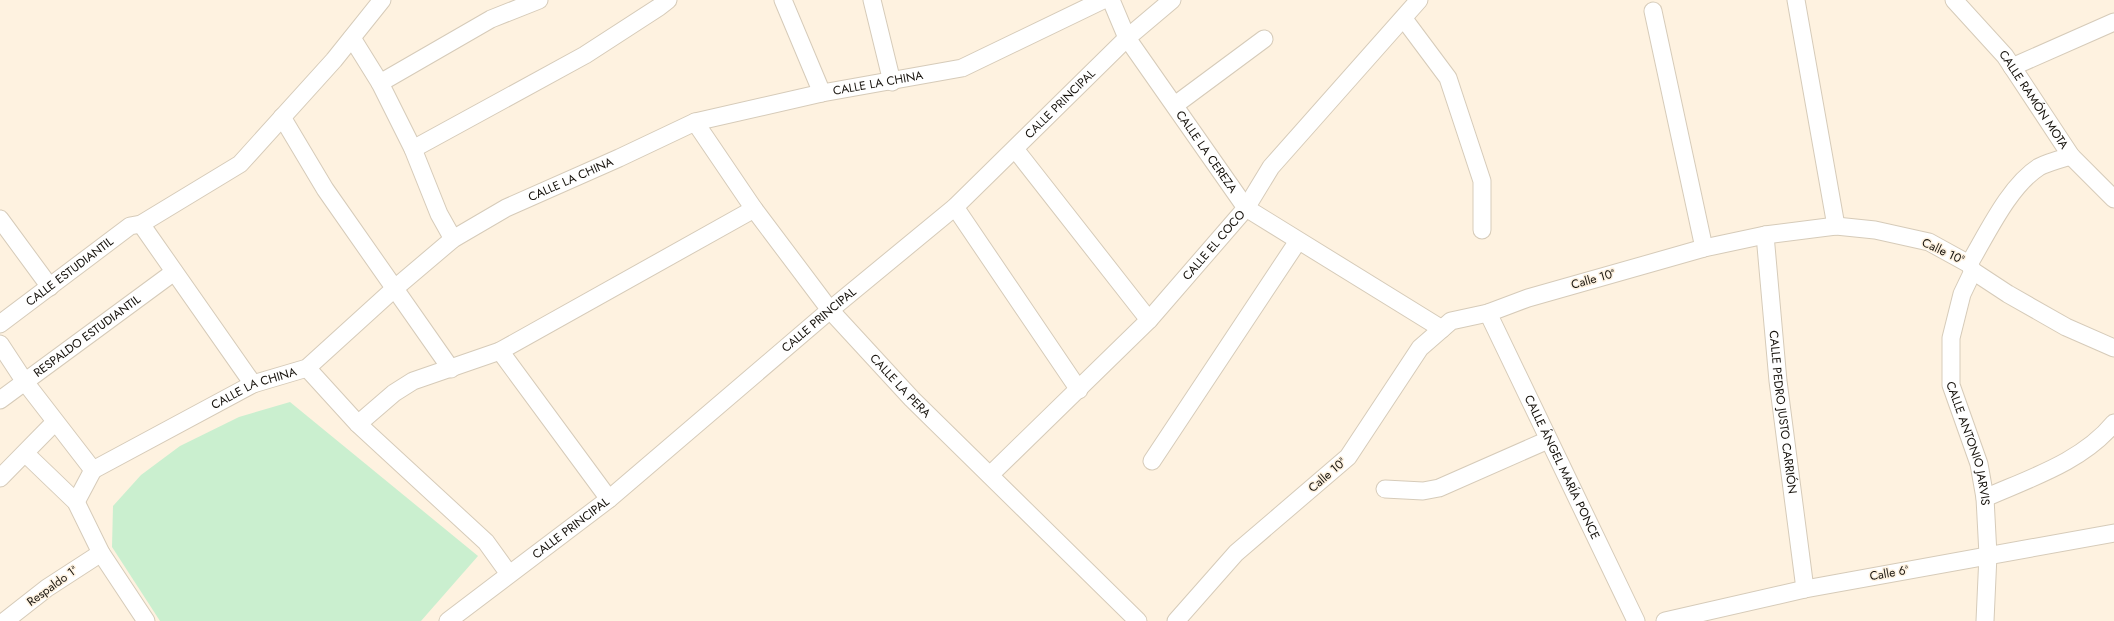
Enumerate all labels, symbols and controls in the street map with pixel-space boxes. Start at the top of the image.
street label: CALLE RAMÓN MOTA [1995,46,2073,153]
street label: CALLE PRINCIPAL [1021,64,1100,143]
street label: CALLE LA CHINA [831,66,925,100]
street label: CALLE LA CEREZA [1171,107,1242,197]
street label: CALLE LA CHINA [525,153,616,206]
street label: CALLE EL COCO [1178,206,1249,284]
street label: CALLE ESTUDIANTIL [22,232,118,311]
street label: Calle 10ª [1919,233,1967,269]
street label: Calle 10ª [1569,264,1617,294]
street label: CALLE PRINCIPAL [778,283,861,357]
street label: RESPALDO ESTUDIANTIL [30,290,145,381]
street label: CALLE PEDRO JUSTO CARRIÓN [1765,330,1802,495]
street label: CALLE LA PERA [866,350,935,422]
street label: CALLE LA CHINA [208,363,299,414]
street label: CALLE ANTONIO JARVIS [1941,379,1994,506]
street label: CALLE ÁNGEL MARÍA PONCE [1520,392,1604,542]
street label: Calle 10ª [1304,453,1350,496]
street label: CALLE PRINCIPAL [528,492,614,563]
street label: Respaldo 1ª [23,561,81,610]
street label: Calle 6ª [1868,561,1910,585]

